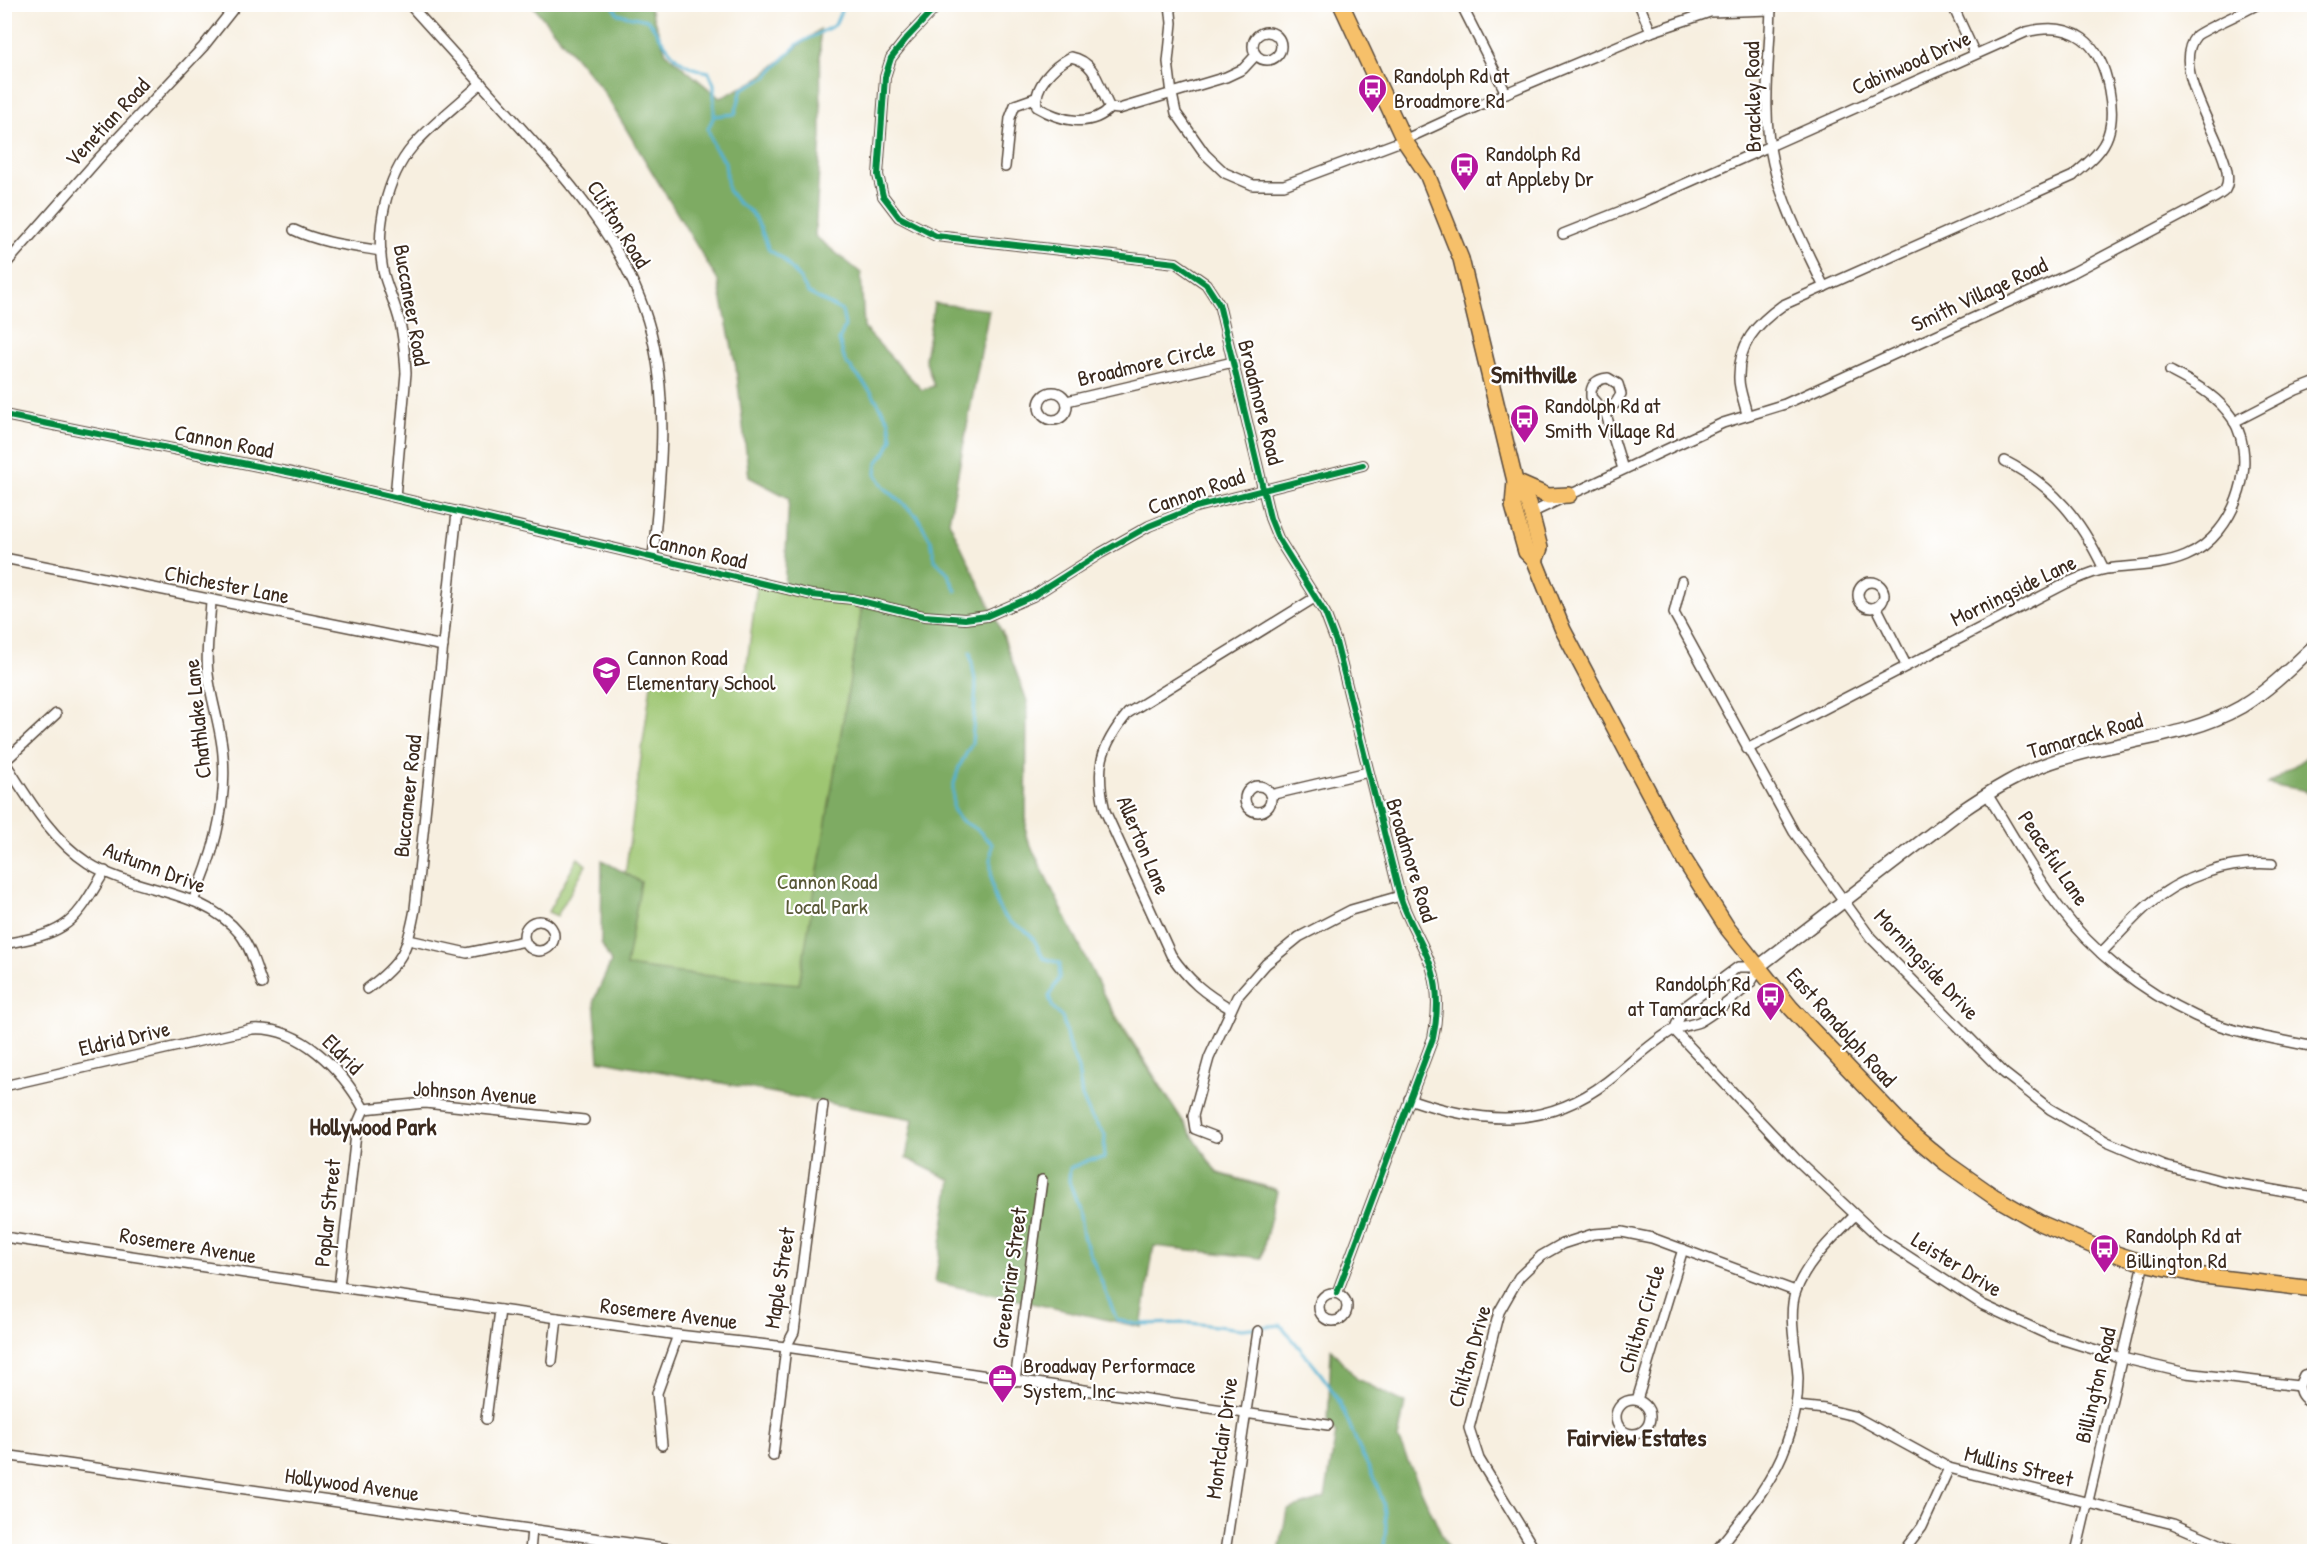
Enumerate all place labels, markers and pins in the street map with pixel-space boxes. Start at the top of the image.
place label: Randolph Rd at Broadmore Rd [1394,60,1510,115]
bus stop icon: Randolph Rd at Broadmore Rd [1357,72,1389,114]
place label: Randolph Rd at Appleby Dr [1486,138,1594,193]
bus stop icon: Randolph Rd at Appleby Dr [1449,150,1481,192]
place label: Randolph Rd at Smith Village Rd [1545,390,1675,445]
bus stop icon: Randolph Rd at Smith Village Rd [1508,402,1540,444]
place label: Cannon Road Elementary School [627,642,776,697]
school or university icon: Cannon Road Elementary School [590,654,622,696]
place label: Randolph Rd at Tamarack Rd [1628,968,1750,1023]
bus stop icon: Randolph Rd at Tamarack Rd [1755,980,1787,1022]
place label: Randolph Rd at Billington Rd [2126,1220,2242,1275]
bus stop icon: Randolph Rd at Billington Rd [2089,1232,2121,1274]
place label: Broadway Performace System, Inc [1023,1350,1196,1405]
office icon: Broadway Performace System, Inc [986,1362,1018,1404]

